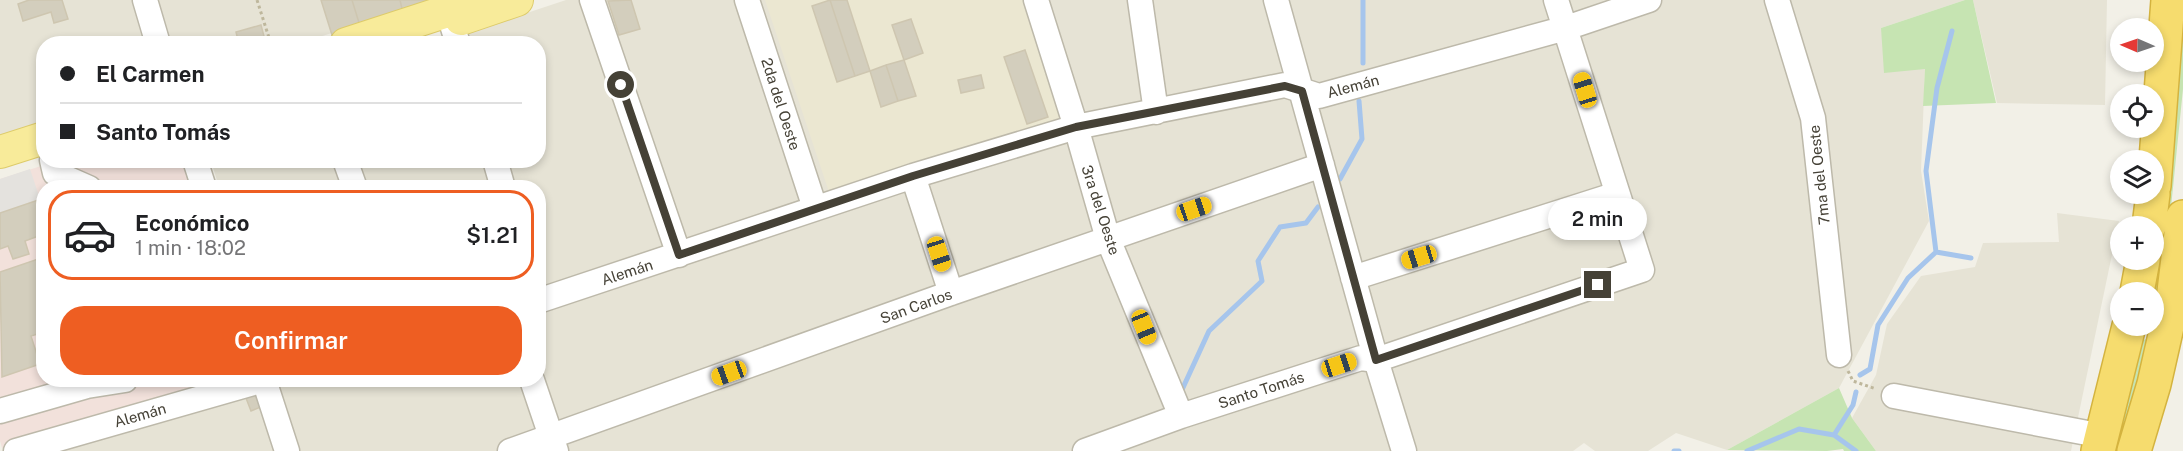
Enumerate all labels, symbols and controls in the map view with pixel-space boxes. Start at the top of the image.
north arrow [2110,18,2164,72]
map controls [2110,18,2164,336]
street label: 2da del Oeste [758,56,804,152]
text: El Carmen [96,61,204,87]
car [1571,70,1599,110]
route start [607,71,634,98]
street label: Alemán [1325,71,1381,101]
button: locate [2110,84,2164,138]
text: Santo Tomás [96,119,231,145]
street label: 7ma del Oeste [1805,124,1833,226]
button: layers [2110,150,2164,204]
street label: 3ra del Oeste [1078,163,1124,257]
car [1174,195,1214,223]
callout: 2 min [1548,198,1648,240]
text: 2 min [1572,207,1623,231]
icon: car [63,208,117,262]
text: Económico [135,210,250,236]
button: + [2110,216,2164,270]
text: $1.21 [466,222,519,248]
car [925,234,953,274]
text: 1 min · 18:02 [135,236,246,260]
car [1399,243,1439,271]
street label: Alemán [599,256,655,288]
route end [1584,271,1611,298]
button: − [2110,282,2164,336]
street label: San Carlos [878,285,954,327]
button: Confirmar [60,306,522,375]
car [1129,307,1159,347]
car [1319,351,1359,379]
car [709,358,749,388]
street label: Santo Tomás [1216,368,1306,412]
street label: Alemán [112,399,168,431]

